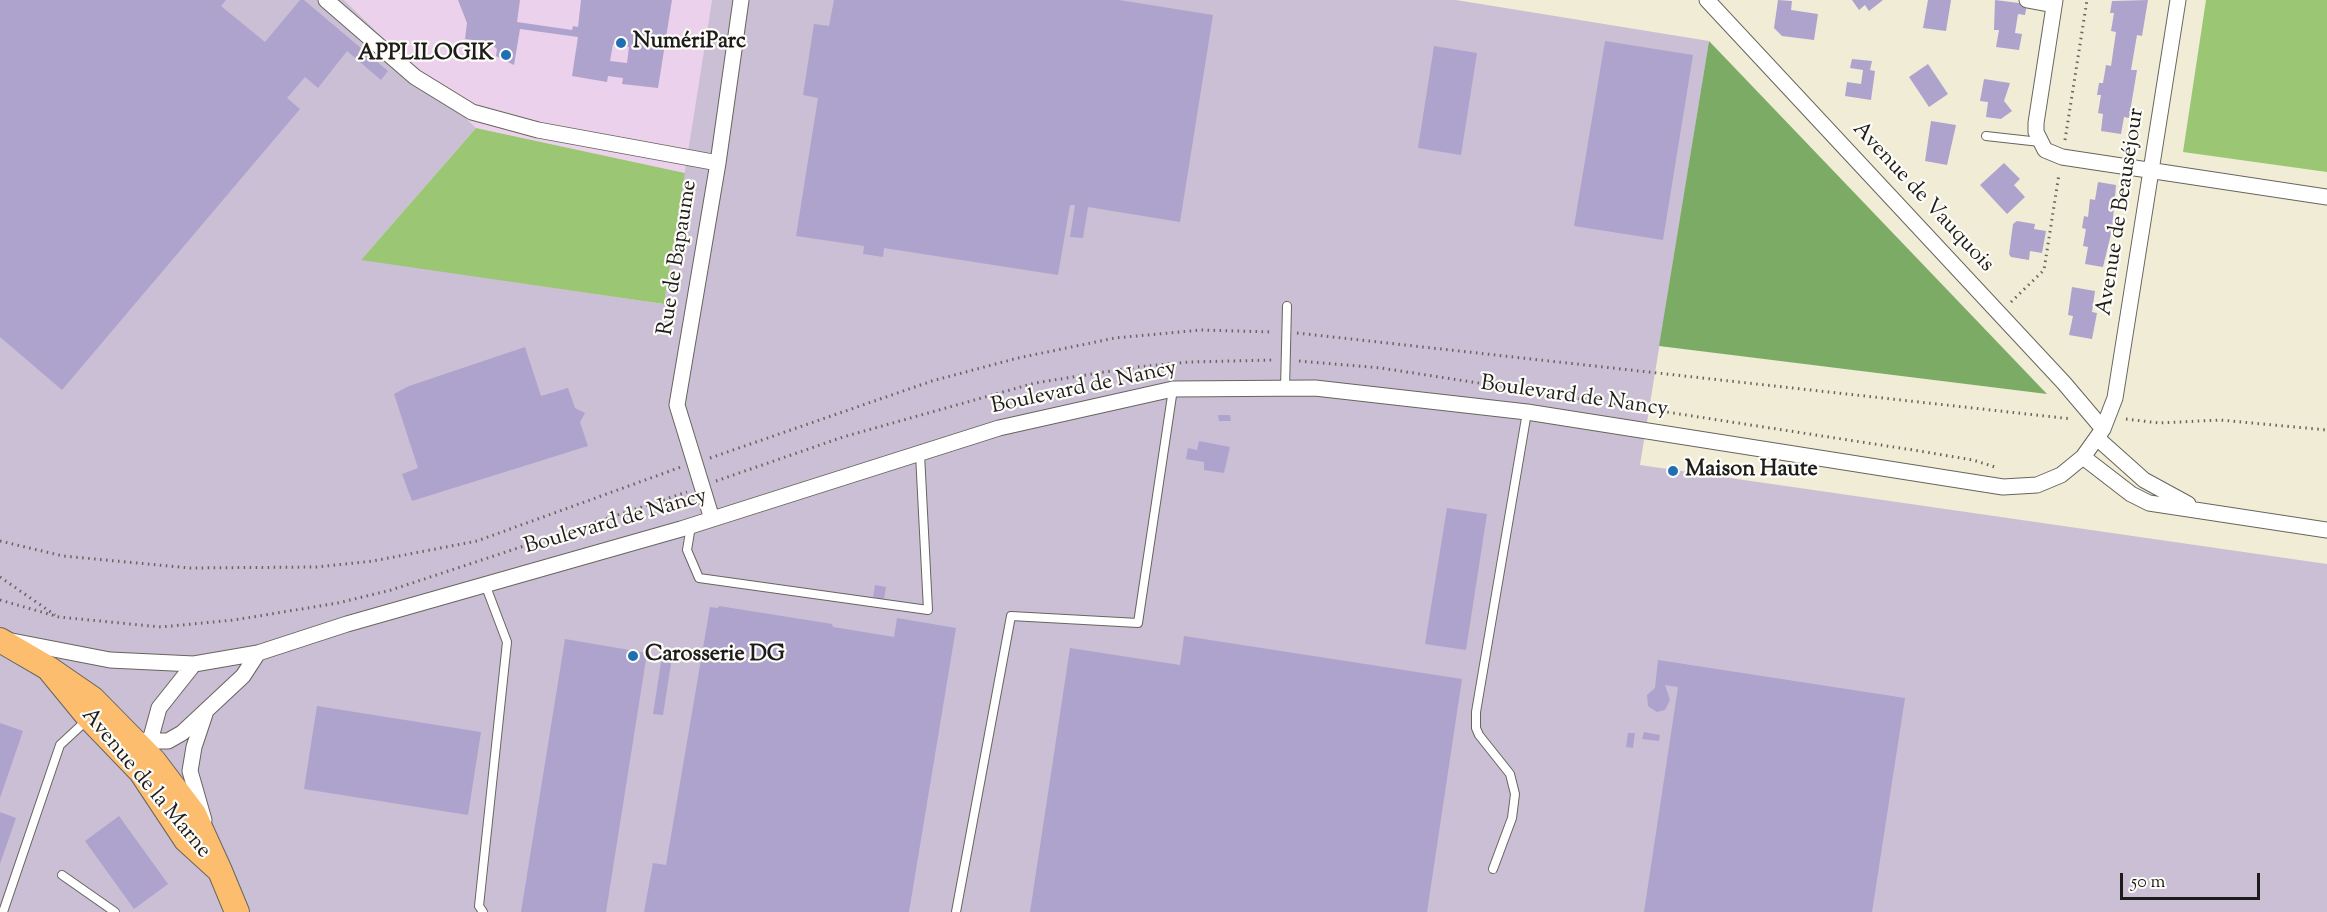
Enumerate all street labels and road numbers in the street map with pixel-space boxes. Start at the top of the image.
street label: Avenue de Beauséjour [2093,106,2151,318]
street label: Avenue de Vauquois [1846,117,1998,279]
street label: Rue de Bapaume [654,179,704,337]
street label: Boulevard de Nancy [989,356,1179,422]
street label: Boulevard de Nancy [1479,372,1669,424]
street label: Boulevard de Nancy [522,484,710,562]
street label: Avenue de la Marne [75,704,215,864]

